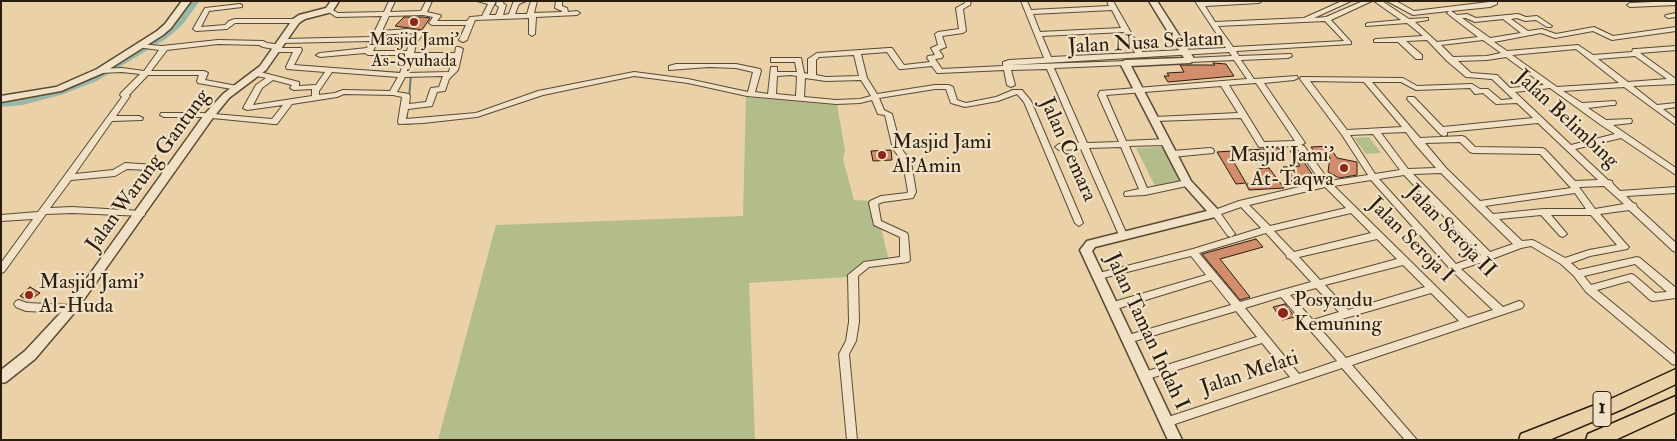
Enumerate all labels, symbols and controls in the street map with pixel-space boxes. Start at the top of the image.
marker: Masjid Jami' As-Syuhada [408,16,420,28]
street label: Jalan Nusa Selatan [1067,27,1225,61]
place label: Masjid Jami' As-Syuhada [369,30,459,72]
street label: Jalan Belimbing [1509,66,1623,174]
street label: Jalan Warung Gantung [82,85,216,257]
street label: Jalan Cemara [1033,94,1101,206]
place label: Masjid Jami Al'Amin [892,130,992,180]
place label: Masjid Jami' At-Taqwa [1229,143,1334,193]
marker: Masjid Jami Al'Amin [876,149,888,161]
marker: Masjid Jami' At-Taqwa [1338,162,1350,174]
street label: Jalan Seroja II [1400,180,1500,284]
street label: Jalan Seroja I [1362,193,1458,289]
street label: Jalan Taman Indah I [1099,250,1193,414]
place label: Masjid Jami' Al-Huda [39,270,144,320]
place label: Posyandu Kemuning [1294,288,1382,338]
marker: Masjid Jami' Al-Huda [23,289,35,301]
marker: Posyandu Kemuning [1276,306,1290,320]
street label: Jalan Melati [1198,346,1302,402]
road number: 1 [1593,392,1611,426]

